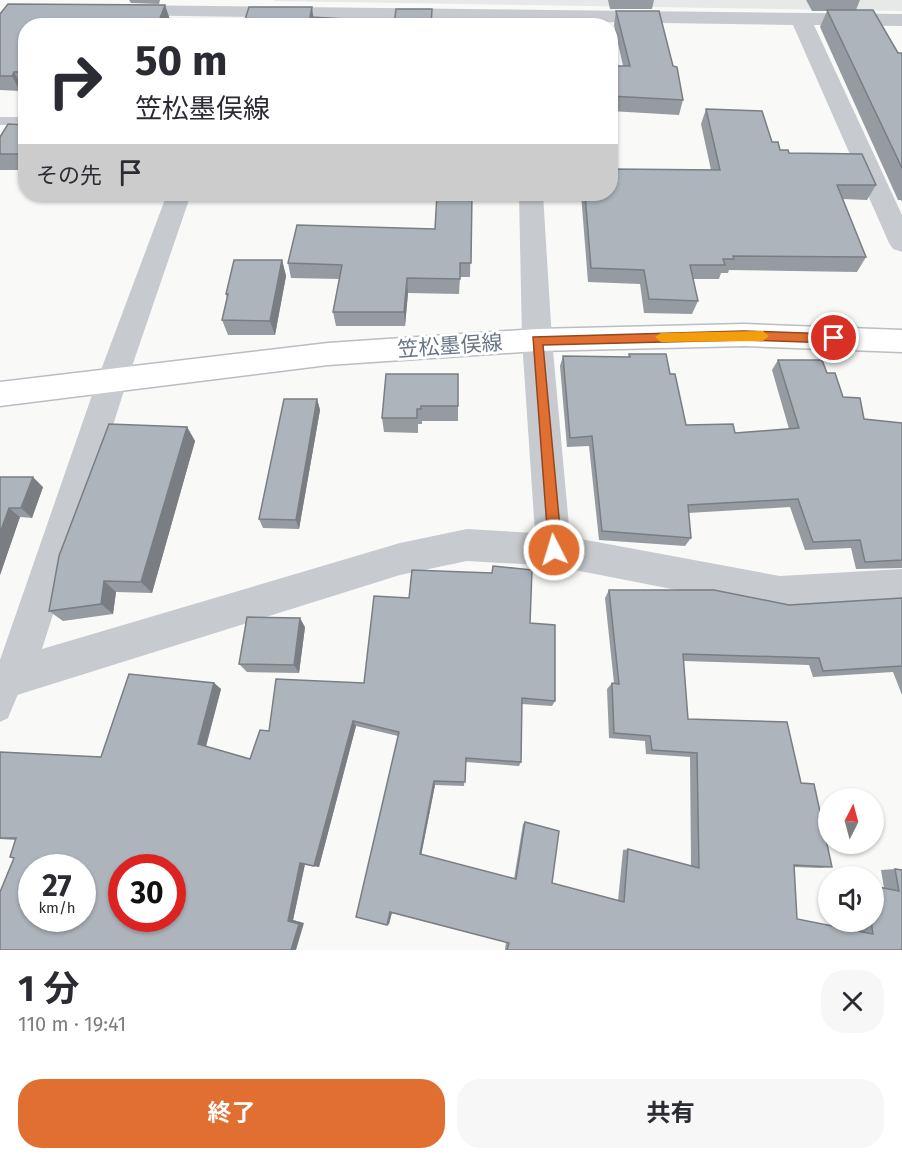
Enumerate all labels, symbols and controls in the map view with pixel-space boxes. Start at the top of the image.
text: 50 m [135,36,228,86]
icon: right [36,42,114,120]
text: 笠松墨俣線 [135,93,270,125]
icon: arrive [114,156,147,189]
text: その先 [36,162,102,189]
pin [808,312,859,363]
icon: arrive [817,321,850,354]
street label: 笠松墨俣線 [397,329,503,363]
position arrow [522,518,586,582]
north arrow [818,788,884,854]
map controls [818,788,884,932]
speed limit sign: 30 [108,854,186,932]
button: sound [818,866,884,932]
text: 27 [42,868,72,904]
text: km/h [38,899,76,917]
text: 1 分 [18,967,79,1011]
button: close [821,970,884,1033]
text: 110 m · 19:41 [18,1012,126,1036]
button: 終了 [18,1079,445,1148]
button: 共有 [457,1079,884,1148]

